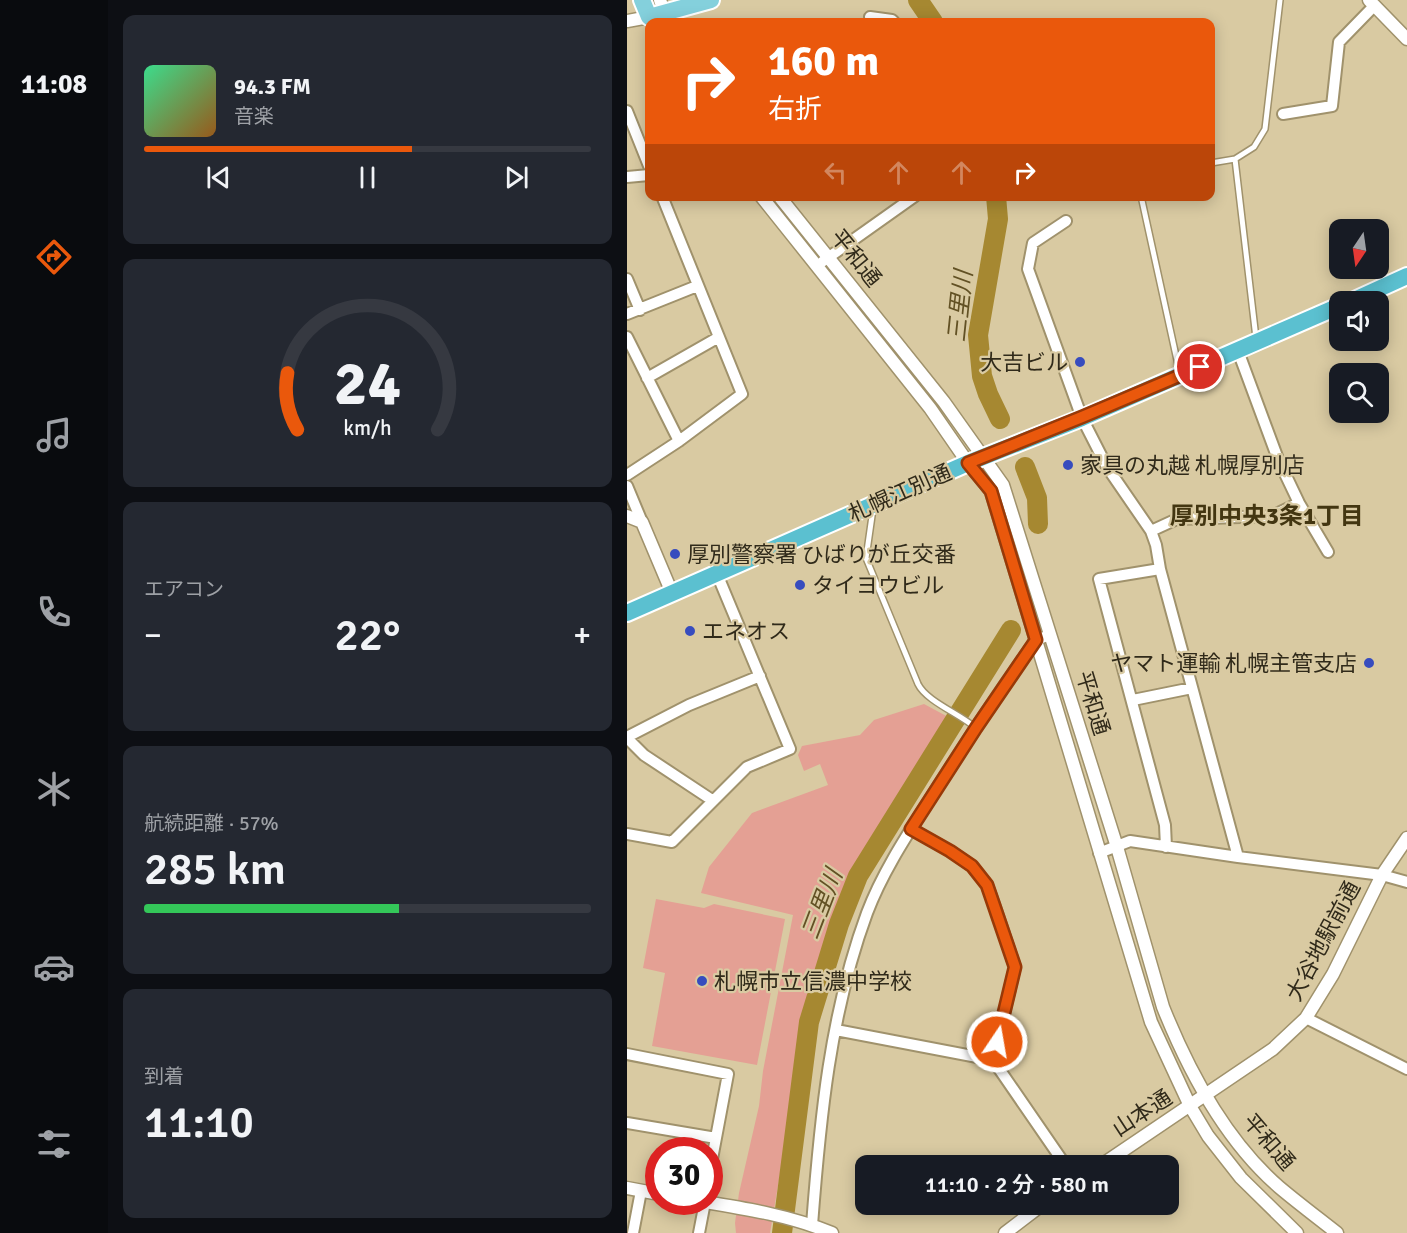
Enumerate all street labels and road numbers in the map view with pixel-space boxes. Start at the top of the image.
street label: 平和通 [825,224,887,292]
street label: 札幌江別通 [844,458,956,528]
street label: 平和通 [1070,667,1116,739]
street label: 大谷地駅前通 [1280,876,1366,1006]
street label: 山本通 [1107,1084,1177,1142]
street label: 平和通 [1237,1108,1301,1176]

